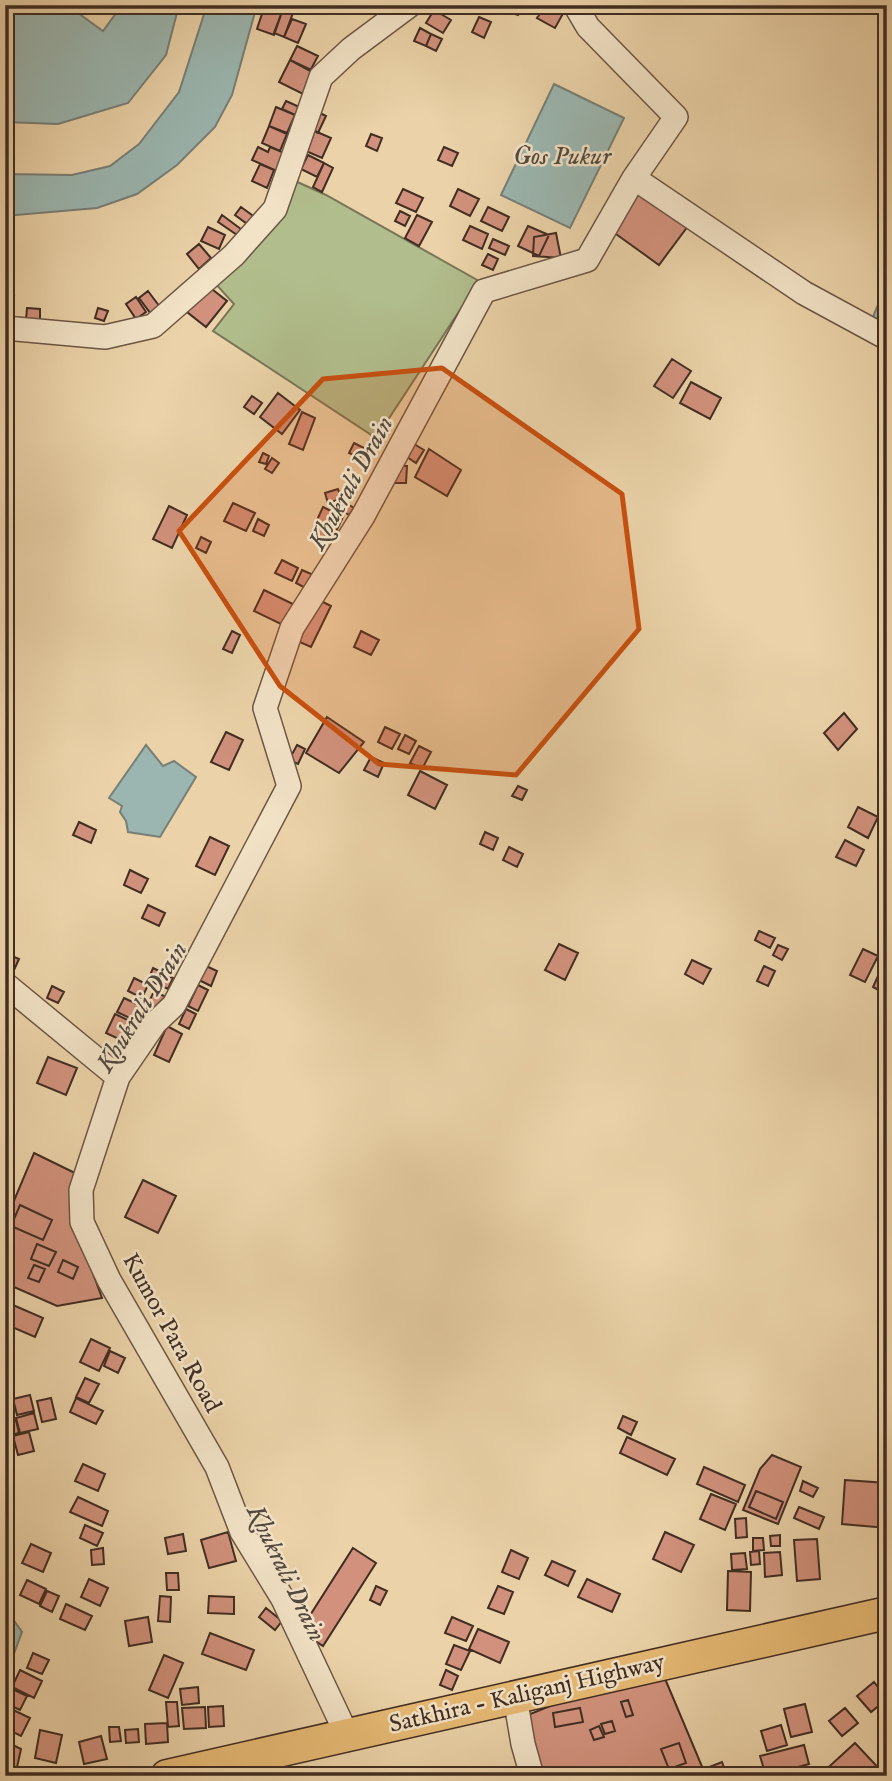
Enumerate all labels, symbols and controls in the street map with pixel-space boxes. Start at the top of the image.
water label: Gos Pukur [513,140,612,173]
water label: Khukrali Drain [300,410,401,557]
water label: Khukrali Drain [88,935,195,1079]
street label: Kumor Para Road [114,1248,228,1418]
water label: Khukrali Drain [238,1498,333,1647]
street label: Satkhira - Kaliganj Highway [386,1647,668,1741]

